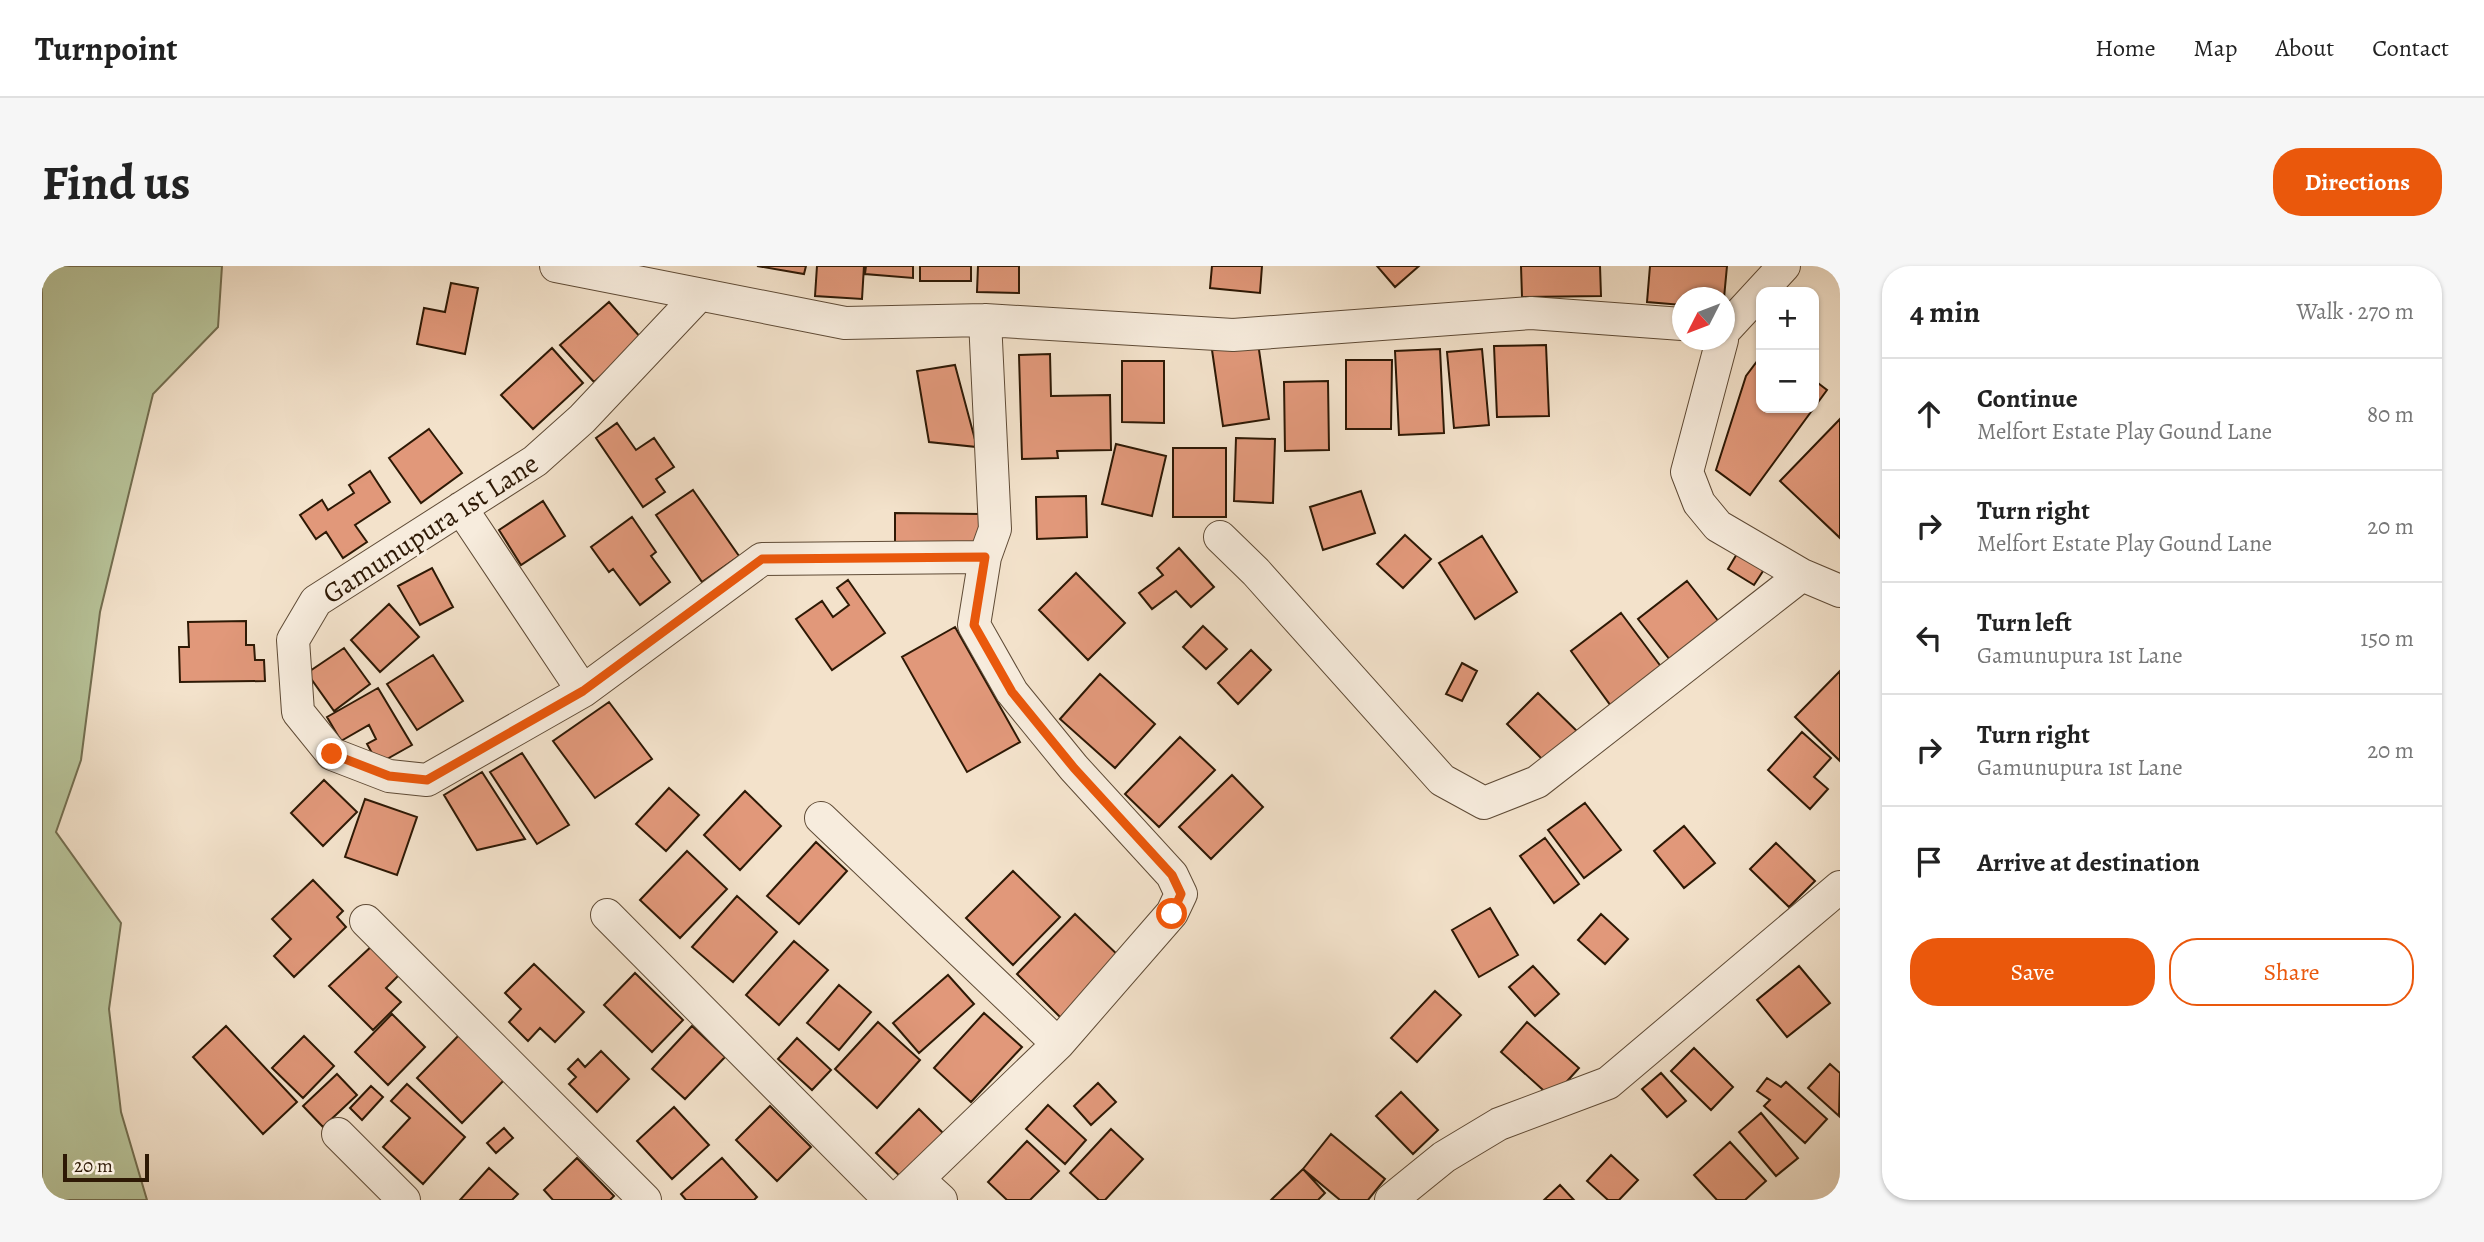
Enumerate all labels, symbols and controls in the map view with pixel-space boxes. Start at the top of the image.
text: Turnpoint [35,26,177,71]
text: Home [2095,32,2156,64]
text: Map [2194,32,2238,64]
text: About [2276,32,2334,64]
text: Contact [2372,32,2449,64]
button: Directions [2273,148,2442,216]
text: Find us [42,149,190,216]
north arrow [1672,287,1735,350]
map controls [1756,287,1819,413]
button: + [1756,287,1819,350]
text: 4 min [1910,292,1980,332]
text: Walk · 270 m [2296,296,2414,327]
button: − [1756,350,1819,413]
text: Continue [1977,381,2078,416]
icon: ahead [1910,395,1948,433]
text: 80 m [2367,399,2414,430]
text: Melfort Estate Play Gound Lane [1977,416,2272,447]
street label: Gamunupura 1st Lane [315,445,546,613]
text: Turn right [1977,493,2090,528]
icon: right [1910,507,1948,545]
text: 20 m [2367,511,2414,542]
text: Melfort Estate Play Gound Lane [1977,528,2272,559]
text: Turn left [1977,605,2072,640]
icon: left [1910,619,1948,657]
text: 150 m [2360,623,2414,654]
text: Gamunupura 1st Lane [1977,640,2182,671]
text: Turn right [1977,717,2090,752]
icon: right [1910,731,1948,769]
text: 20 m [2367,735,2414,766]
route end [316,738,347,769]
text: Gamunupura 1st Lane [1977,752,2182,783]
icon: arrive [1910,843,1948,881]
text: Arrive at destination [1977,845,2200,880]
route start [1156,898,1187,929]
button: Save [1910,938,2155,1006]
button: Share [2169,938,2414,1006]
scale bar [63,1151,149,1183]
text: 20 m [74,1153,113,1179]

